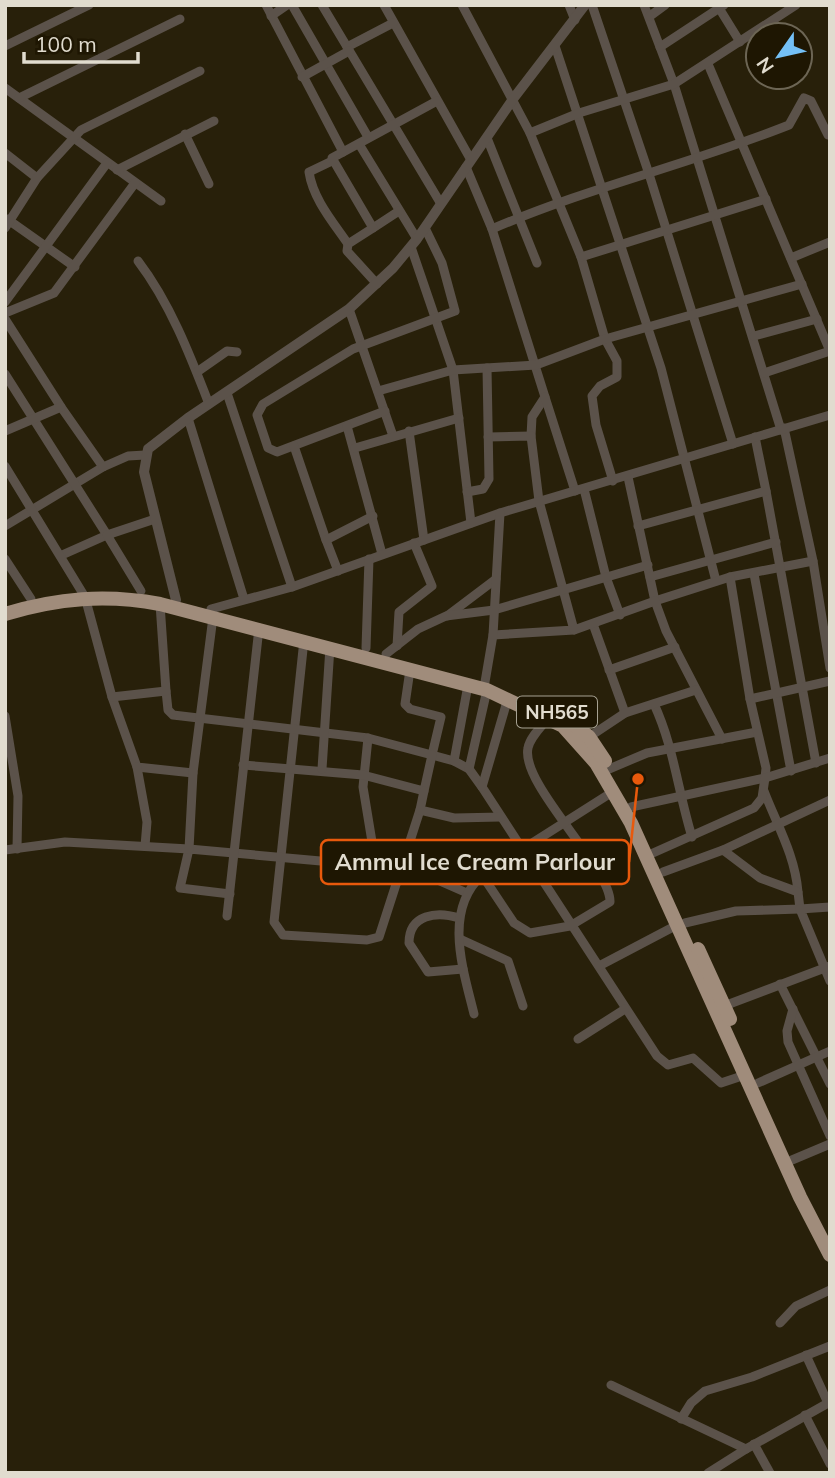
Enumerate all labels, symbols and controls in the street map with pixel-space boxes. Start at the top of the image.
scale bar [24,21,138,65]
north arrow [744,21,814,91]
text: 100 m [35,31,97,57]
text: N [751,53,779,78]
road number: NH565 [517,696,597,727]
callout: Ammul Ice Cream Parlour [321,840,629,884]
text: Ammul Ice Cream Parlour [335,847,615,876]

